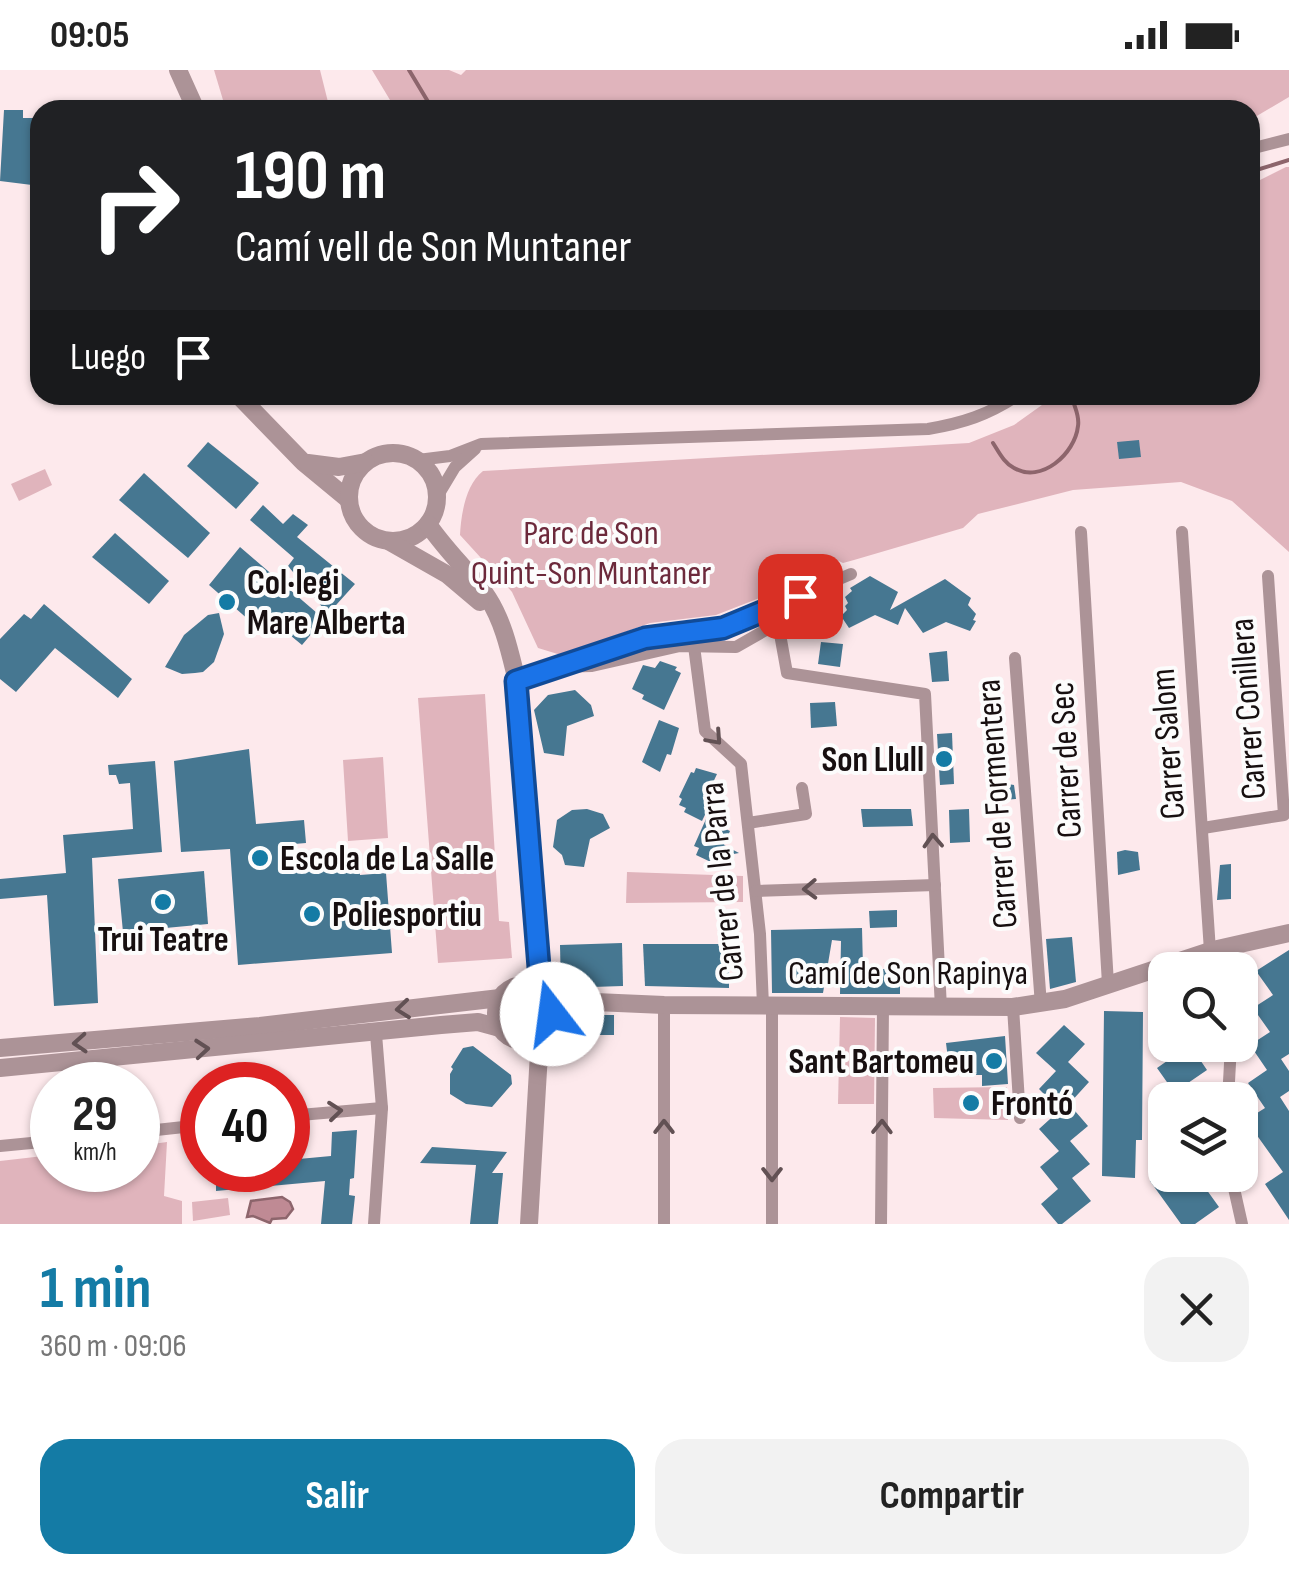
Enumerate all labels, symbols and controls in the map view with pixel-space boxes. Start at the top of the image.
text: 09:05 [50,13,129,58]
text: 190 m [235,135,386,219]
icon: right [70,140,200,270]
text: Camí vell de Son Muntaner [235,220,631,275]
icon: arrive [166,330,221,385]
text: Luego [70,335,146,380]
park label: Parc de Son Quint-Son Muntaner [471,512,711,595]
pin [758,554,843,639]
place label: Col·legi Mare Alberta [247,562,406,645]
icon: arrive [773,569,828,624]
marker: Col·legi Mare Alberta [216,591,238,613]
street label: Carrer Conillera [1221,617,1276,801]
street label: Carrer Salom [1142,667,1195,821]
street label: Carrer de Formentera [967,678,1028,930]
street label: Carrer de Sec [1041,681,1092,839]
one-way arrow [704,726,722,745]
place label: Son Llull [822,739,924,782]
marker: Son Llull [933,748,955,770]
street label: Carrer de la Parra [691,780,754,983]
one-way arrow [922,832,943,848]
place label: Escola de La Salle [280,838,494,881]
marker: Escola de La Salle [249,847,271,869]
one-way arrow [802,878,818,899]
marker: Trui Teatre [152,891,174,913]
place label: Poliesportiu [332,894,482,937]
marker: Poliesportiu [301,903,323,925]
place label: Trui Teatre [97,919,229,962]
street label: Camí de Son Rapinya [788,952,1028,995]
map controls [1148,952,1258,1192]
button: search [1148,952,1258,1062]
position arrow [500,962,604,1066]
one-way arrow [395,998,411,1019]
one-way arrow [71,1031,87,1053]
one-way arrow [194,1039,210,1061]
place label: Sant Bartomeu [789,1041,974,1084]
marker: Sant Bartomeu [983,1050,1005,1072]
speed limit sign: 40 [180,1062,310,1192]
button: layers [1148,1082,1258,1192]
place label: Frontó [991,1083,1073,1126]
text: 29 [72,1085,118,1145]
marker: Frontó [960,1092,982,1114]
one-way arrow [327,1101,343,1122]
one-way arrow [653,1118,675,1134]
one-way arrow [871,1118,892,1134]
text: km/h [73,1137,117,1168]
one-way arrow [761,1166,783,1182]
text: 1 min [40,1253,152,1325]
button: close [1144,1257,1249,1362]
text: 360 m · 09:06 [40,1327,187,1366]
button: Salir [40,1439,635,1554]
button: Compartir [655,1439,1249,1554]

